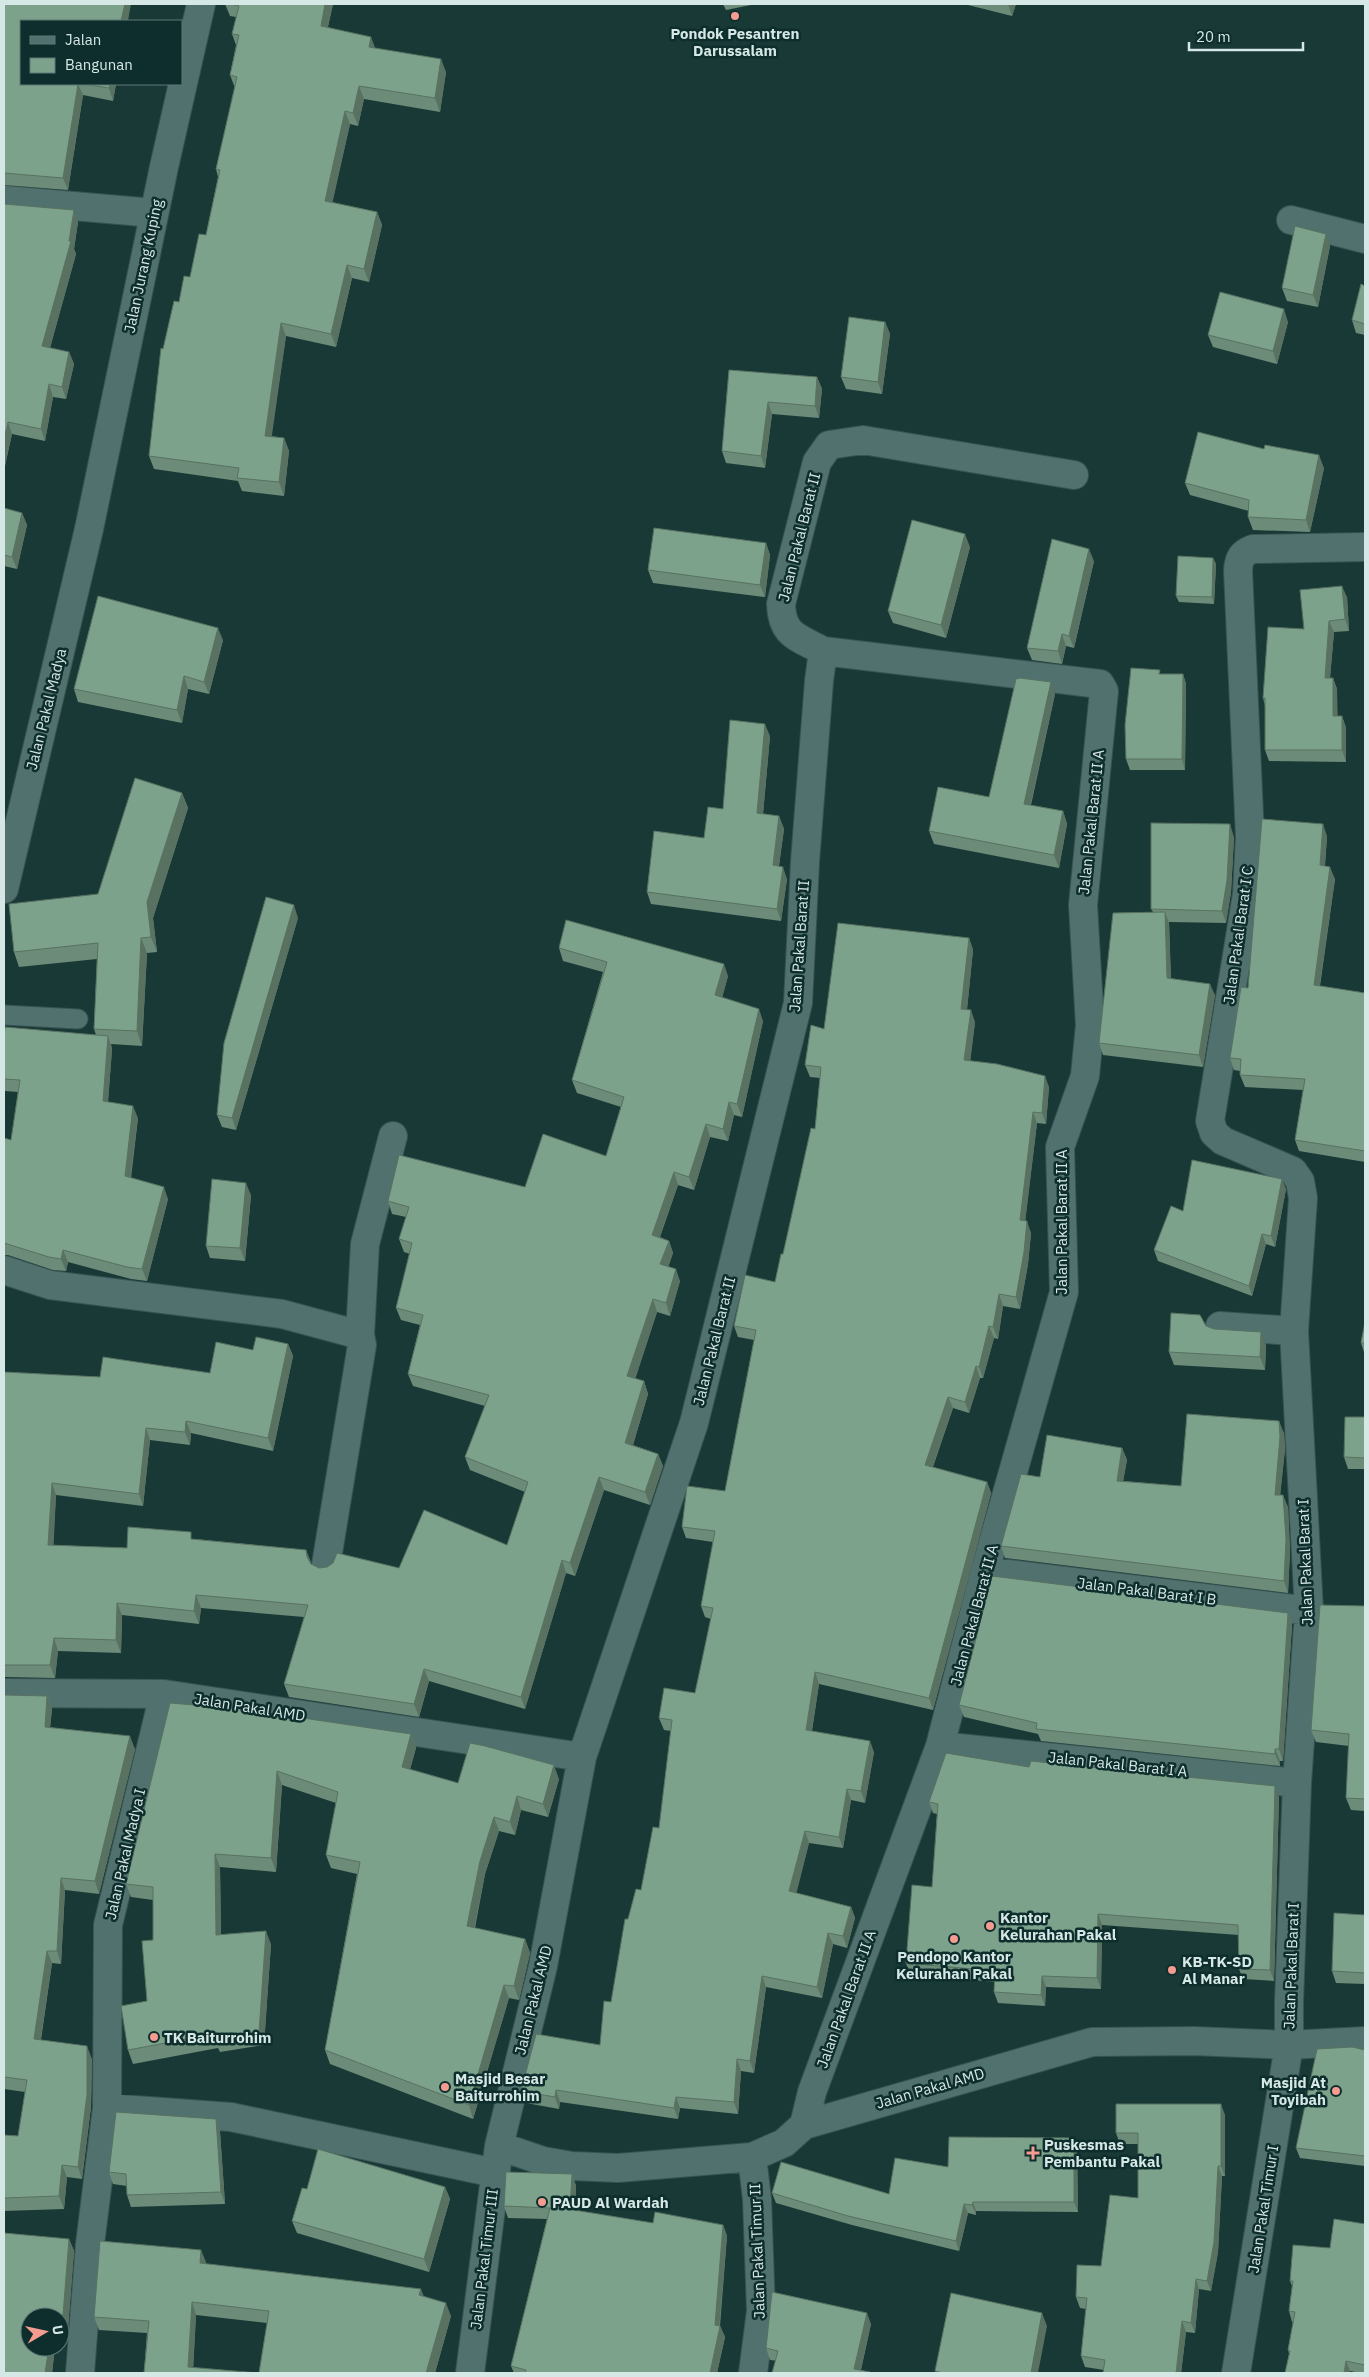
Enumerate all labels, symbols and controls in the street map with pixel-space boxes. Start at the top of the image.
marker: Pondok Pesantren Darussalam [729,10,741,22]
legend [20,20,182,85]
scale bar [1189,20,1303,52]
place label: Pondok Pesantren Darussalam [671,24,799,60]
text: 20 m [1196,27,1231,46]
text: Jalan [65,30,101,49]
text: Bangunan [65,55,133,74]
street label: Jalan Jurang Kuping [120,197,166,335]
street label: Jalan Pakal Barat II [774,471,824,603]
street label: Jalan Pakal Madya [22,646,70,772]
street label: Jalan Pakal Barat II A [1074,748,1108,895]
street label: Jalan Pakal Barat I C [1219,865,1257,1005]
street label: Jalan Pakal Barat II [785,879,813,1013]
street label: Jalan Pakal Barat II A [1052,1149,1071,1295]
street label: Jalan Pakal Barat II [689,1275,739,1407]
street label: Jalan Pakal Barat I [1293,1499,1317,1625]
street label: Jalan Pakal Barat II A [946,1542,1002,1688]
street label: Jalan Pakal Barat I B [1077,1573,1217,1609]
street label: Jalan Pakal AMD [193,1689,307,1725]
street label: Jalan Pakal Barat I A [1048,1747,1189,1781]
street label: Jalan Pakal Madya I [101,1787,149,1921]
street label: Jalan Pakal Barat I [1279,1903,1303,2029]
place label: Kantor Kelurahan Pakal [1000,1908,1117,1944]
marker: Kantor Kelurahan Pakal [984,1920,996,1932]
street label: Jalan Pakal Barat II A [812,1927,880,2071]
marker: Pendopo Kantor Kelurahan Pakal [948,1933,960,1945]
street label: Jalan Pakal AMD [510,1943,556,2057]
place label: Pendopo Kantor Kelurahan Pakal [896,1947,1013,1983]
place label: KB-TK-SD Al Manar [1182,1952,1252,1988]
marker: KB-TK-SD Al Manar [1166,1964,1178,1976]
place label: TK Baiturrohim [164,2028,271,2047]
marker: TK Baiturrohim [148,2031,160,2043]
street label: Jalan Pakal AMD [874,2063,986,2113]
place label: Masjid Besar Baiturrohim [455,2069,545,2105]
place label: Masjid At Toyibah [1261,2073,1326,2109]
marker: Masjid Besar Baiturrohim [439,2081,451,2093]
marker: Masjid At Toyibah [1330,2085,1342,2097]
place label: Puskesmas Pembantu Pakal [1044,2135,1161,2171]
street label: Jalan Pakal Timur I [1244,2144,1282,2274]
marker: Puskesmas Pembantu Pakal [1026,2146,1040,2160]
street label: Jalan Pakal Timur II [745,2183,769,2319]
street label: Jalan Pakal Timur III [466,2188,502,2330]
place label: PAUD Al Wardah [552,2193,669,2212]
marker: PAUD Al Wardah [536,2196,548,2208]
north arrow [20,2307,70,2357]
text: U [48,2324,67,2336]

